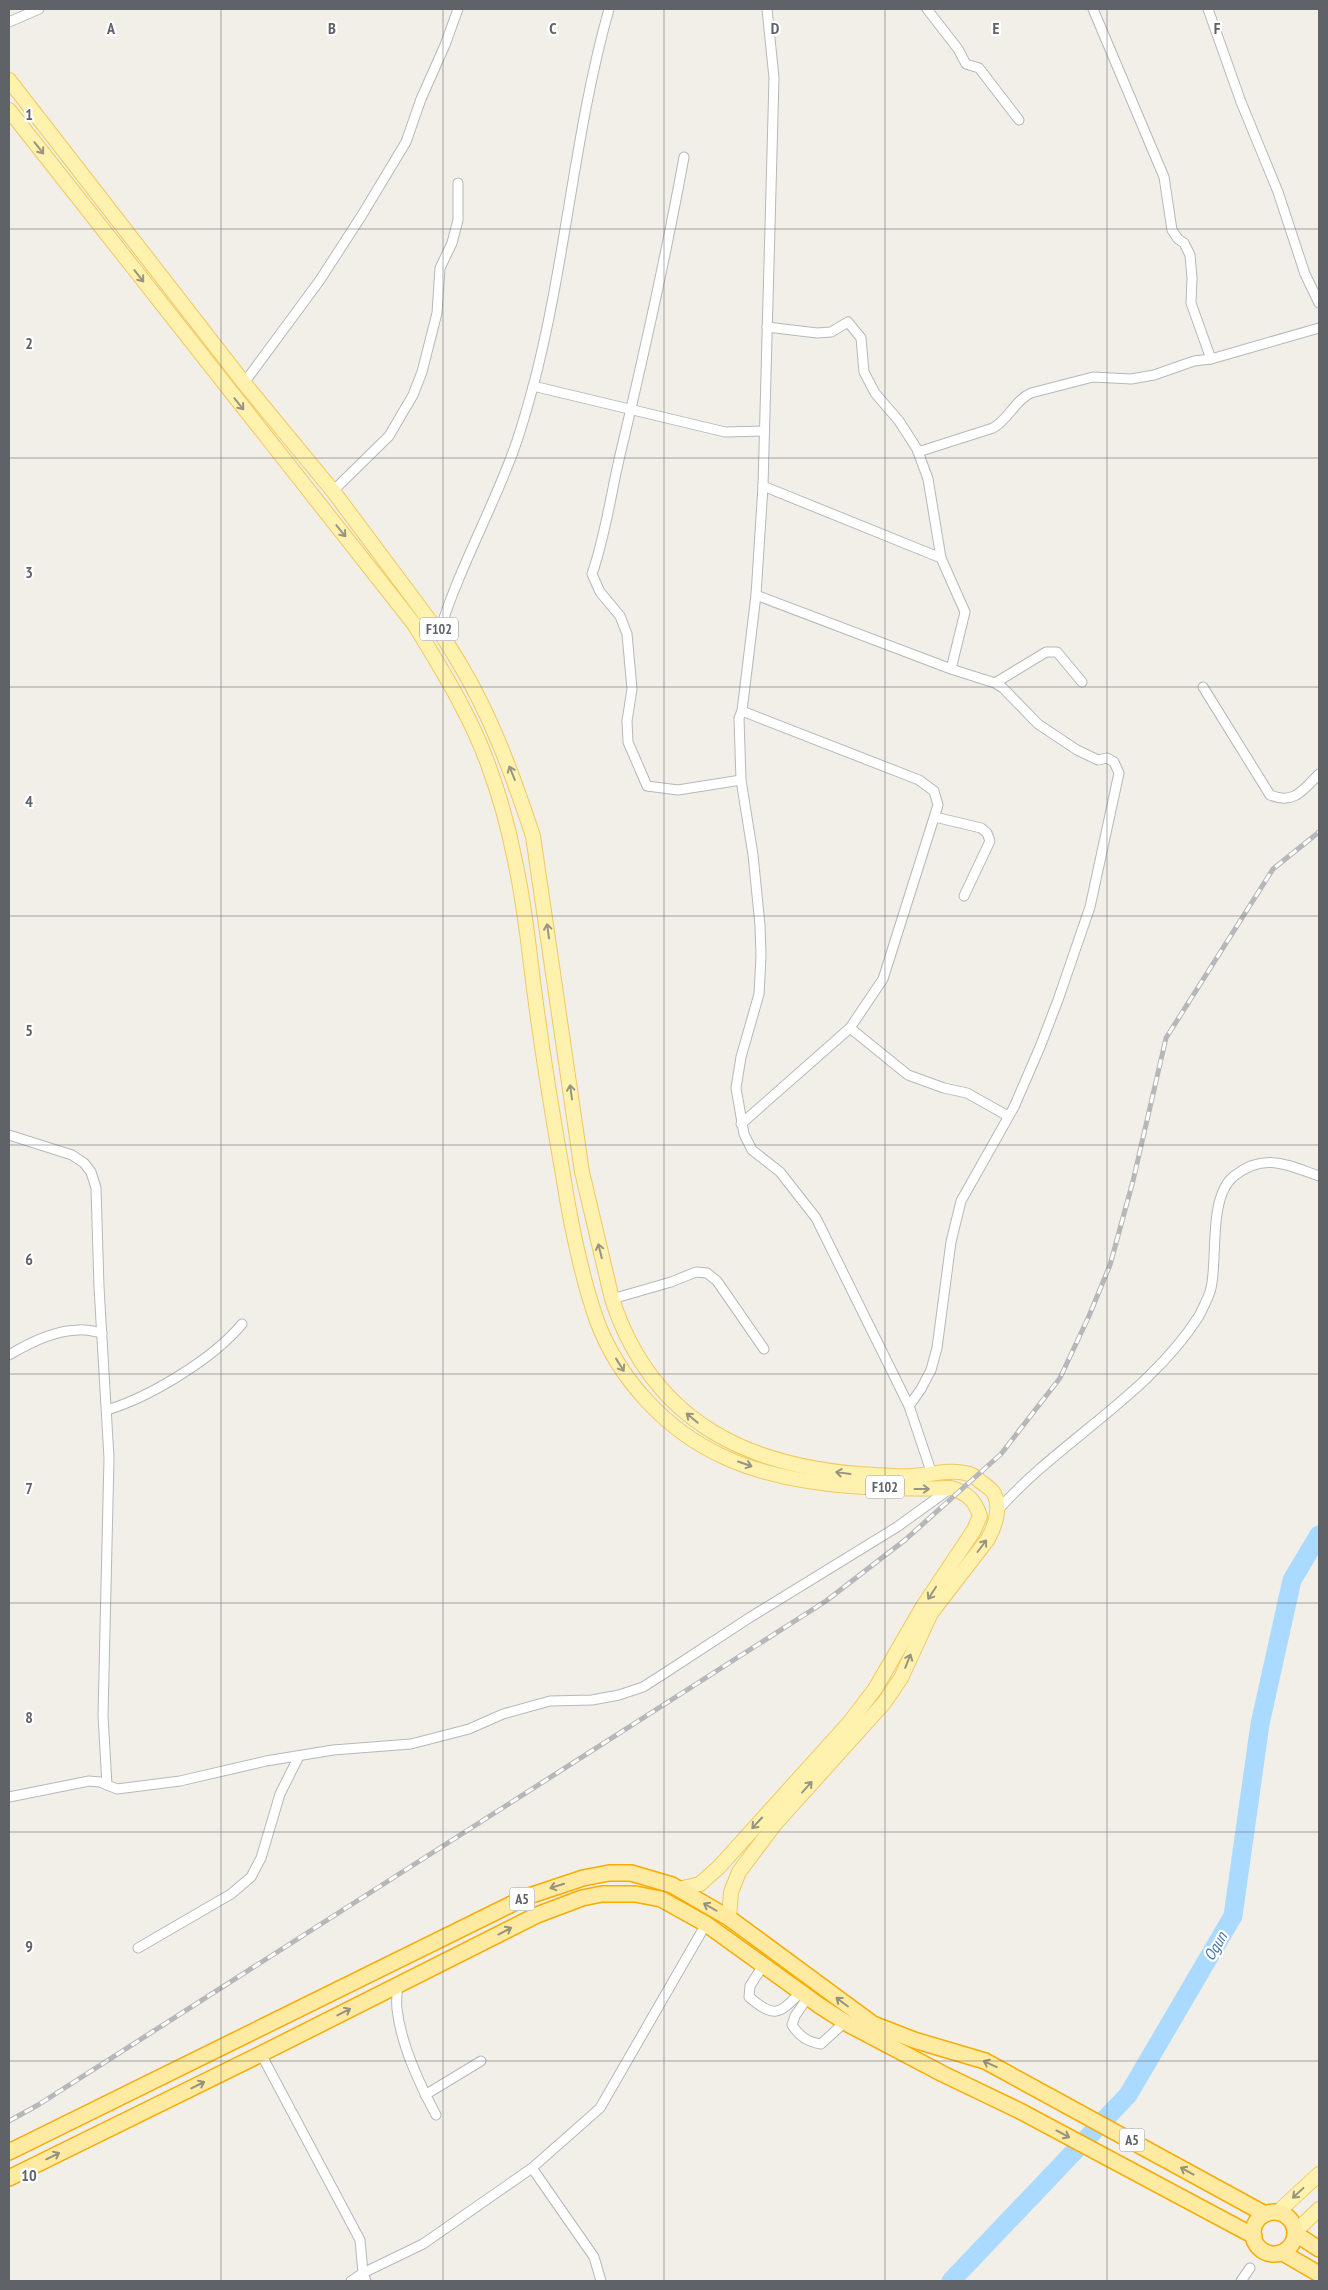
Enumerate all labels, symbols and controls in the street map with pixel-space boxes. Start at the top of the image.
text: A [106,18,116,38]
text: B [328,18,336,38]
text: C [549,18,557,38]
text: D [771,18,780,38]
text: E [993,18,1000,38]
text: F [1214,18,1221,38]
text: 1 [25,104,33,124]
one-way arrow [33,141,44,154]
one-way arrow [134,269,145,282]
text: 2 [25,333,33,353]
one-way arrow [234,397,245,410]
one-way arrow [335,524,346,537]
text: 3 [25,562,33,582]
road number: F102 [420,618,458,640]
one-way arrow [506,766,516,781]
text: 4 [25,791,33,811]
one-way arrow [543,923,553,939]
text: 5 [25,1020,33,1040]
one-way arrow [565,1084,575,1100]
one-way arrow [595,1244,604,1260]
text: 6 [25,1249,33,1269]
one-way arrow [616,1358,626,1372]
one-way arrow [686,1412,699,1424]
one-way arrow [736,1460,752,1470]
one-way arrow [835,1467,851,1477]
road number: F102 [866,1475,904,1498]
text: 7 [25,1478,33,1498]
one-way arrow [914,1484,930,1494]
one-way arrow [977,1540,988,1553]
one-way arrow [927,1585,937,1599]
one-way arrow [905,1654,914,1669]
text: 8 [25,1707,33,1727]
one-way arrow [801,1781,813,1794]
one-way arrow [751,1817,763,1830]
one-way arrow [549,1882,565,1892]
road number: A5 [510,1888,534,1910]
one-way arrow [704,1901,718,1911]
one-way arrow [497,1926,512,1936]
water label: Ogun [1199,1927,1232,1964]
text: 9 [25,1936,33,1956]
one-way arrow [836,1996,849,2007]
one-way arrow [336,2007,351,2016]
one-way arrow [983,2059,998,2068]
one-way arrow [191,2080,206,2090]
road number: A5 [1120,2128,1144,2152]
one-way arrow [1056,2129,1071,2139]
one-way arrow [45,2151,60,2161]
text: 10 [21,2165,37,2185]
one-way arrow [1180,2166,1195,2176]
one-way arrow [1292,2187,1305,2199]

